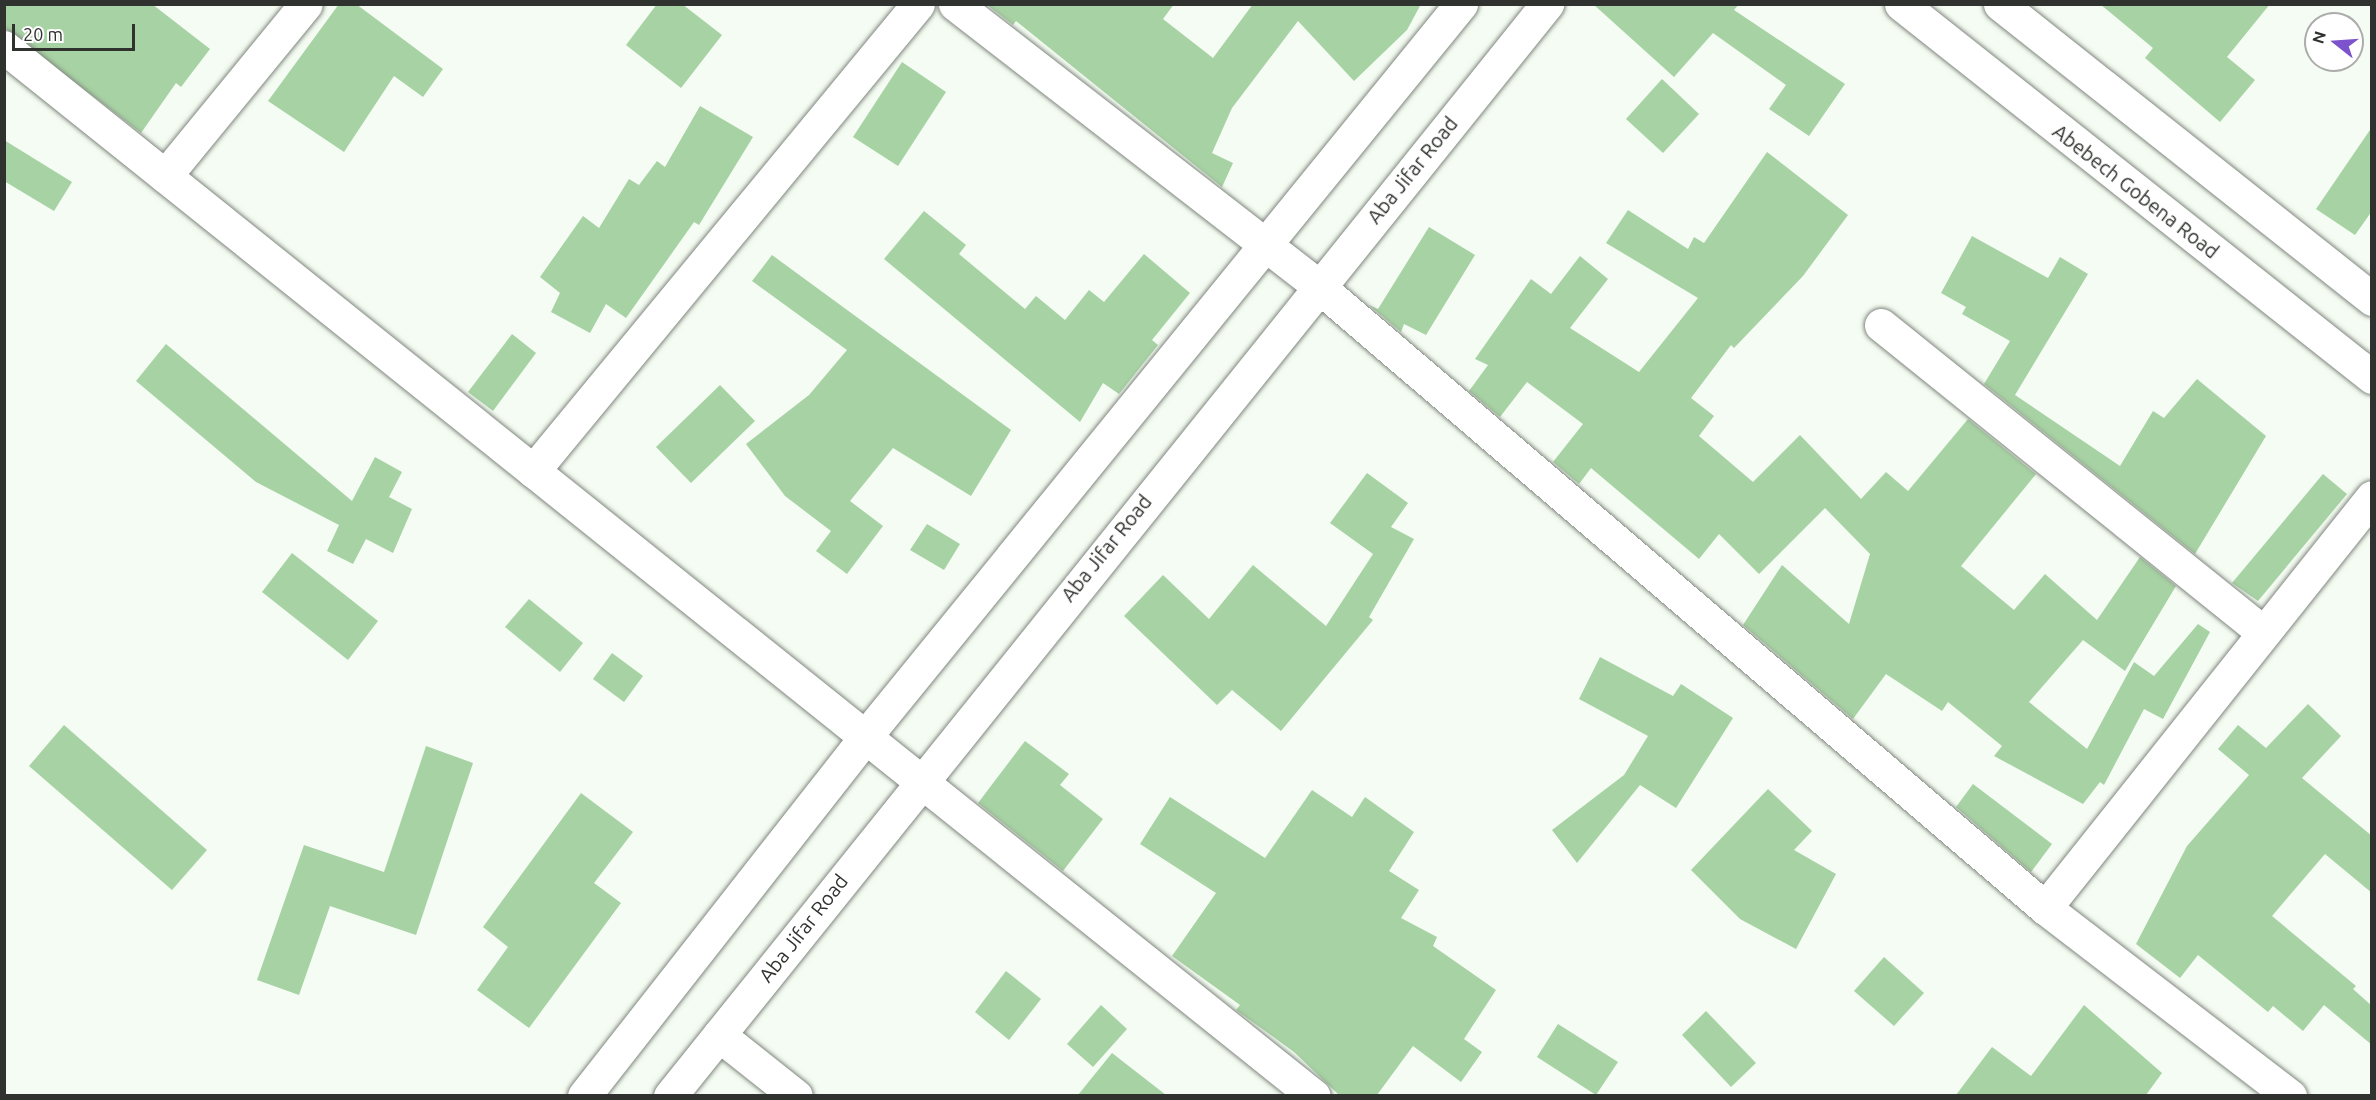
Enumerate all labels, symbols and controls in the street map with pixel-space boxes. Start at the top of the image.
scale bar [15,12,138,50]
north arrow [2304,12,2364,72]
text: 20 m [23,24,63,44]
text: N [2308,29,2329,46]
street label: Aba Jifar Road [1362,112,1462,228]
street label: Abebech Gobena Road [2048,119,2224,263]
street label: Aba Jifar Road [1056,490,1156,606]
street label: Aba Jifar Road [753,869,853,987]

